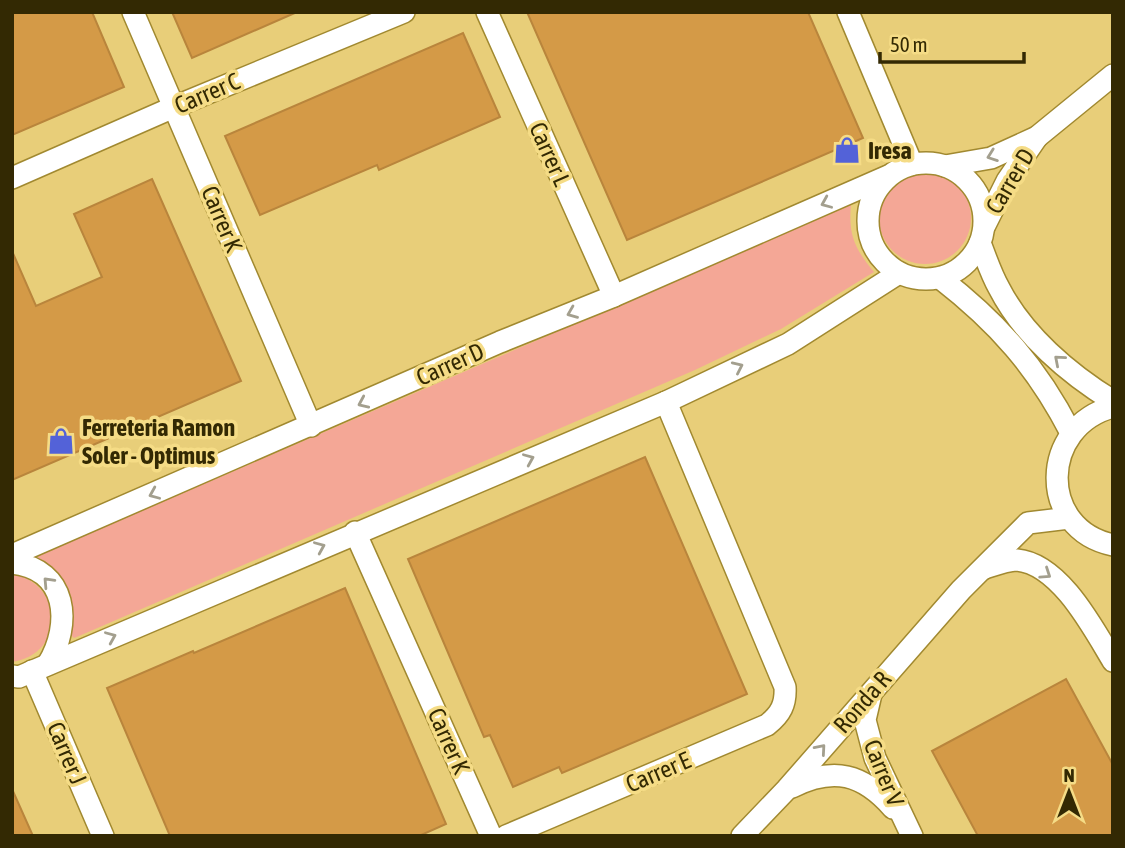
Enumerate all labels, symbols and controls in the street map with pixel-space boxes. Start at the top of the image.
scale bar [880,21,1024,65]
text: 50 m [890,32,928,56]
street label: Carrer C [170,67,244,119]
street label: Carrer L [524,118,576,191]
shop icon: Iresa [832,135,862,165]
place label: Iresa [868,137,912,164]
street label: Carrer D [980,144,1040,218]
one-way arrow [987,148,999,162]
street label: Carrer K [196,182,248,256]
one-way arrow [820,195,833,209]
one-way arrow [567,304,579,318]
street label: Carrer D [412,337,488,391]
one-way arrow [1054,356,1067,368]
one-way arrow [731,362,743,376]
one-way arrow [358,395,370,409]
place label: Ferreteria Ramon Soler - Optimus [82,414,235,469]
shop icon: Ferreteria Ramon Soler - Optimus [46,426,76,456]
one-way arrow [522,453,535,467]
one-way arrow [149,485,161,499]
one-way arrow [313,541,325,555]
one-way arrow [1038,566,1051,579]
one-way arrow [43,577,56,590]
one-way arrow [104,631,116,645]
street label: Ronda R [828,666,896,738]
street label: Carrer K [423,704,475,778]
street label: Carrer J [42,718,92,788]
street label: Carrer V [859,736,910,810]
one-way arrow [813,744,825,757]
street label: Carrer E [622,746,694,798]
north arrow [1034,757,1104,827]
text: N [1063,764,1075,786]

